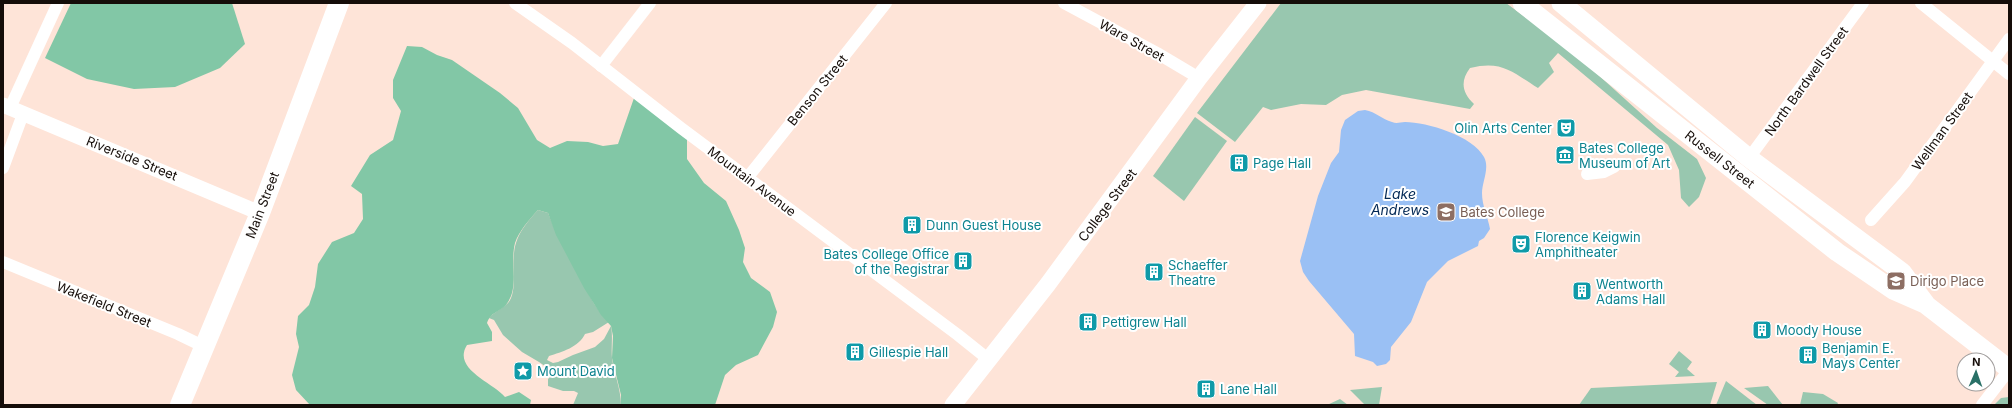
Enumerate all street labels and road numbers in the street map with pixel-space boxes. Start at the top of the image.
street label: Ware Street [1097,16,1167,64]
street label: North Bardwell Street [1761,23,1851,139]
street label: Benson Street [784,51,850,129]
street label: Wellman Street [1908,89,1976,173]
street label: Russell Street [1682,127,1758,191]
street label: Riverside Street [84,132,180,184]
street label: Mountain Avenue [705,143,799,219]
street label: College Street [1074,165,1140,245]
street label: Main Street [242,169,282,241]
street label: Wakefield Street [54,278,154,330]

